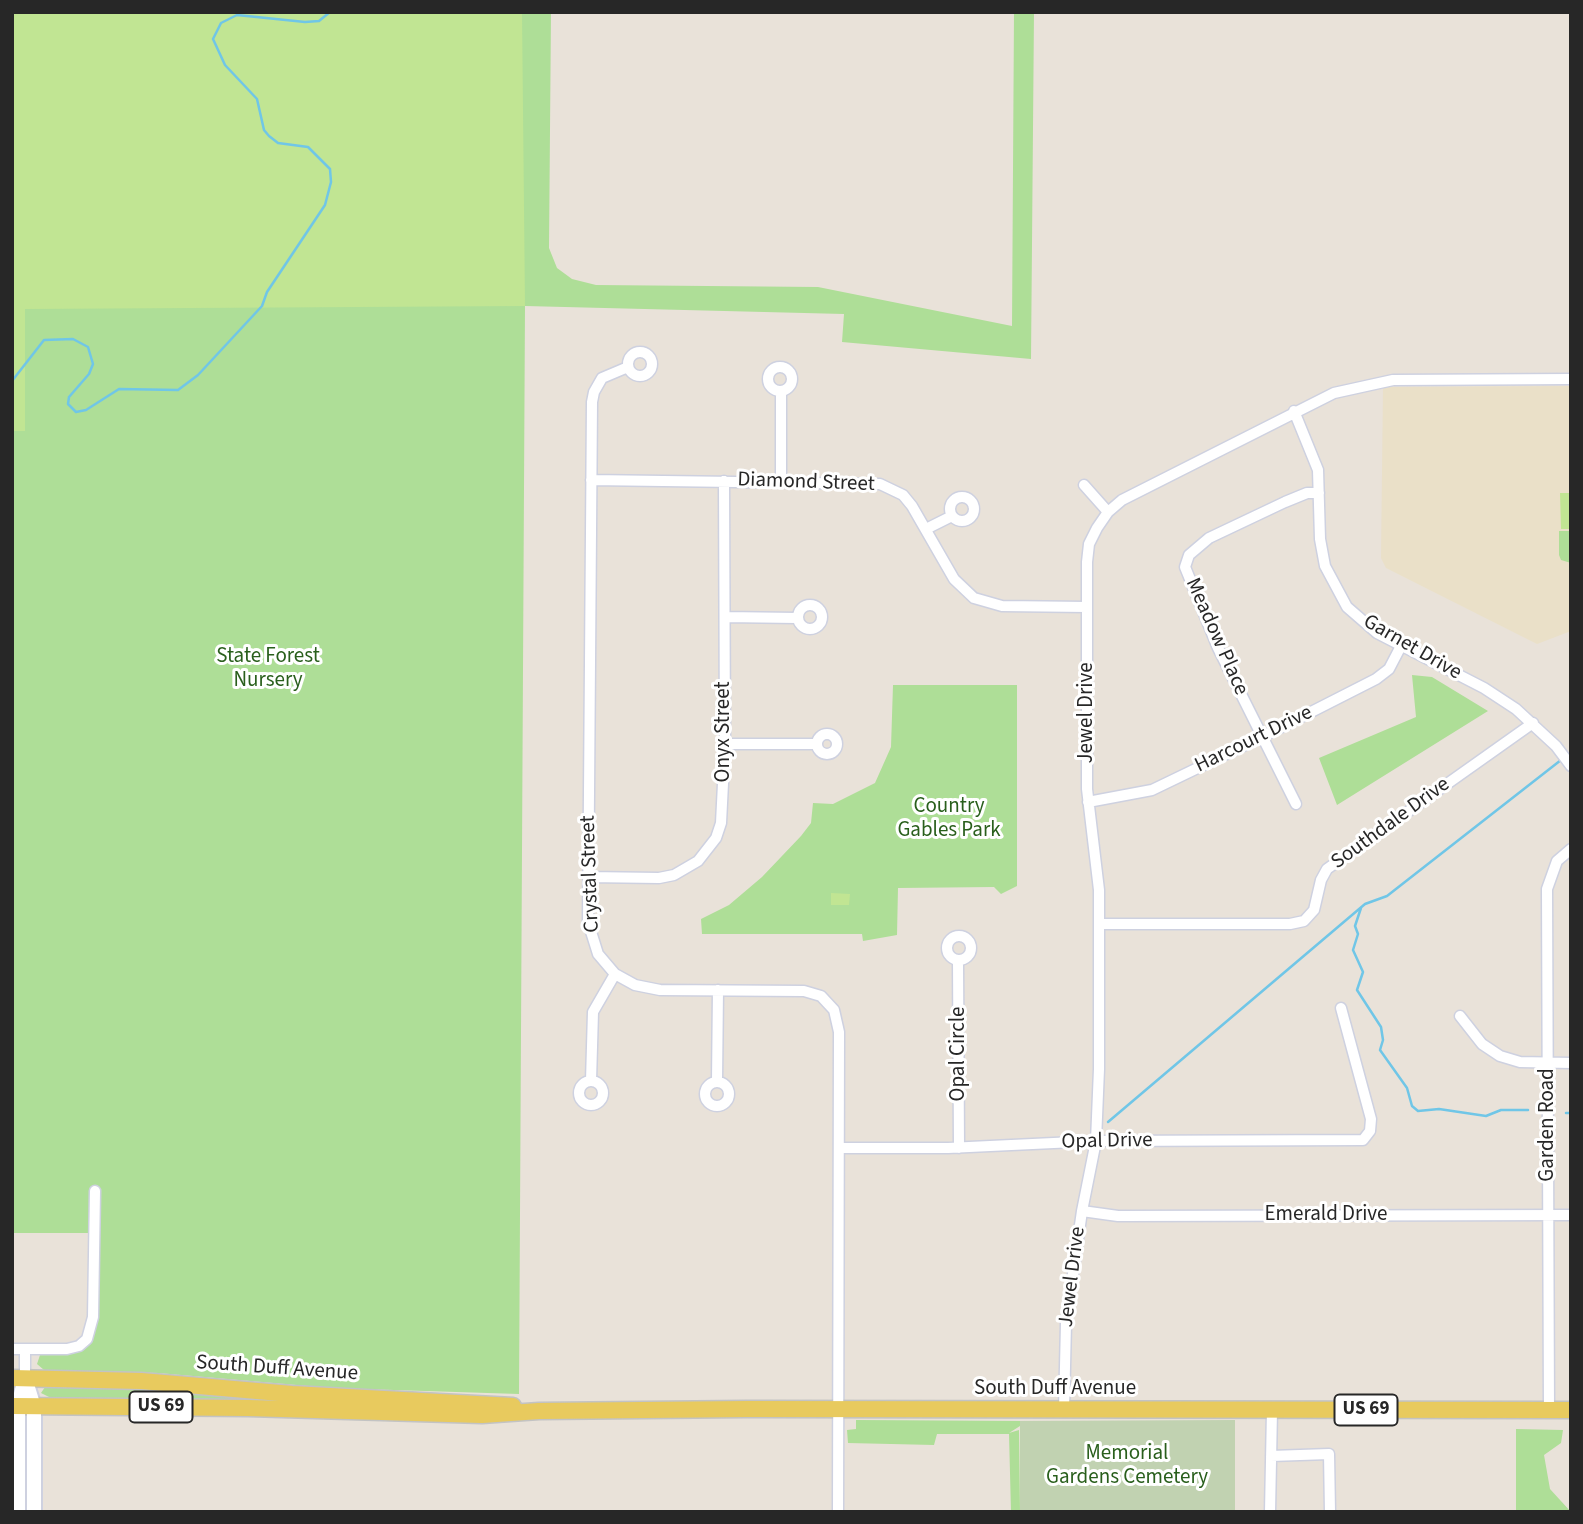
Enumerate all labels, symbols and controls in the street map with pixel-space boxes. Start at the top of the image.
street label: Diamond Street [737,468,875,498]
street label: Meadow Place [1179,575,1253,699]
street label: Garnet Drive [1358,610,1466,686]
park label: State Forest Nursery [216,644,320,694]
street label: Jewel Drive [1074,662,1100,764]
street label: Onyx Street [711,681,737,783]
street label: Harcourt Drive [1191,701,1317,779]
street label: Southdale Drive [1327,773,1455,875]
park label: Country Gables Park [897,794,1001,844]
street label: Crystal Street [576,815,606,933]
street label: Opal Circle [946,1006,972,1102]
street label: Garden Road [1535,1068,1561,1182]
street label: Opal Drive [1061,1129,1153,1155]
street label: Emerald Drive [1265,1202,1387,1228]
street label: Jewel Drive [1054,1225,1092,1329]
street label: South Duff Avenue [195,1351,359,1387]
street label: South Duff Avenue [974,1376,1136,1402]
road number: US 69 [130,1392,192,1422]
road number: US 69 [1334,1394,1398,1426]
park label: Memorial Gardens Cemetery [1046,1441,1208,1491]

